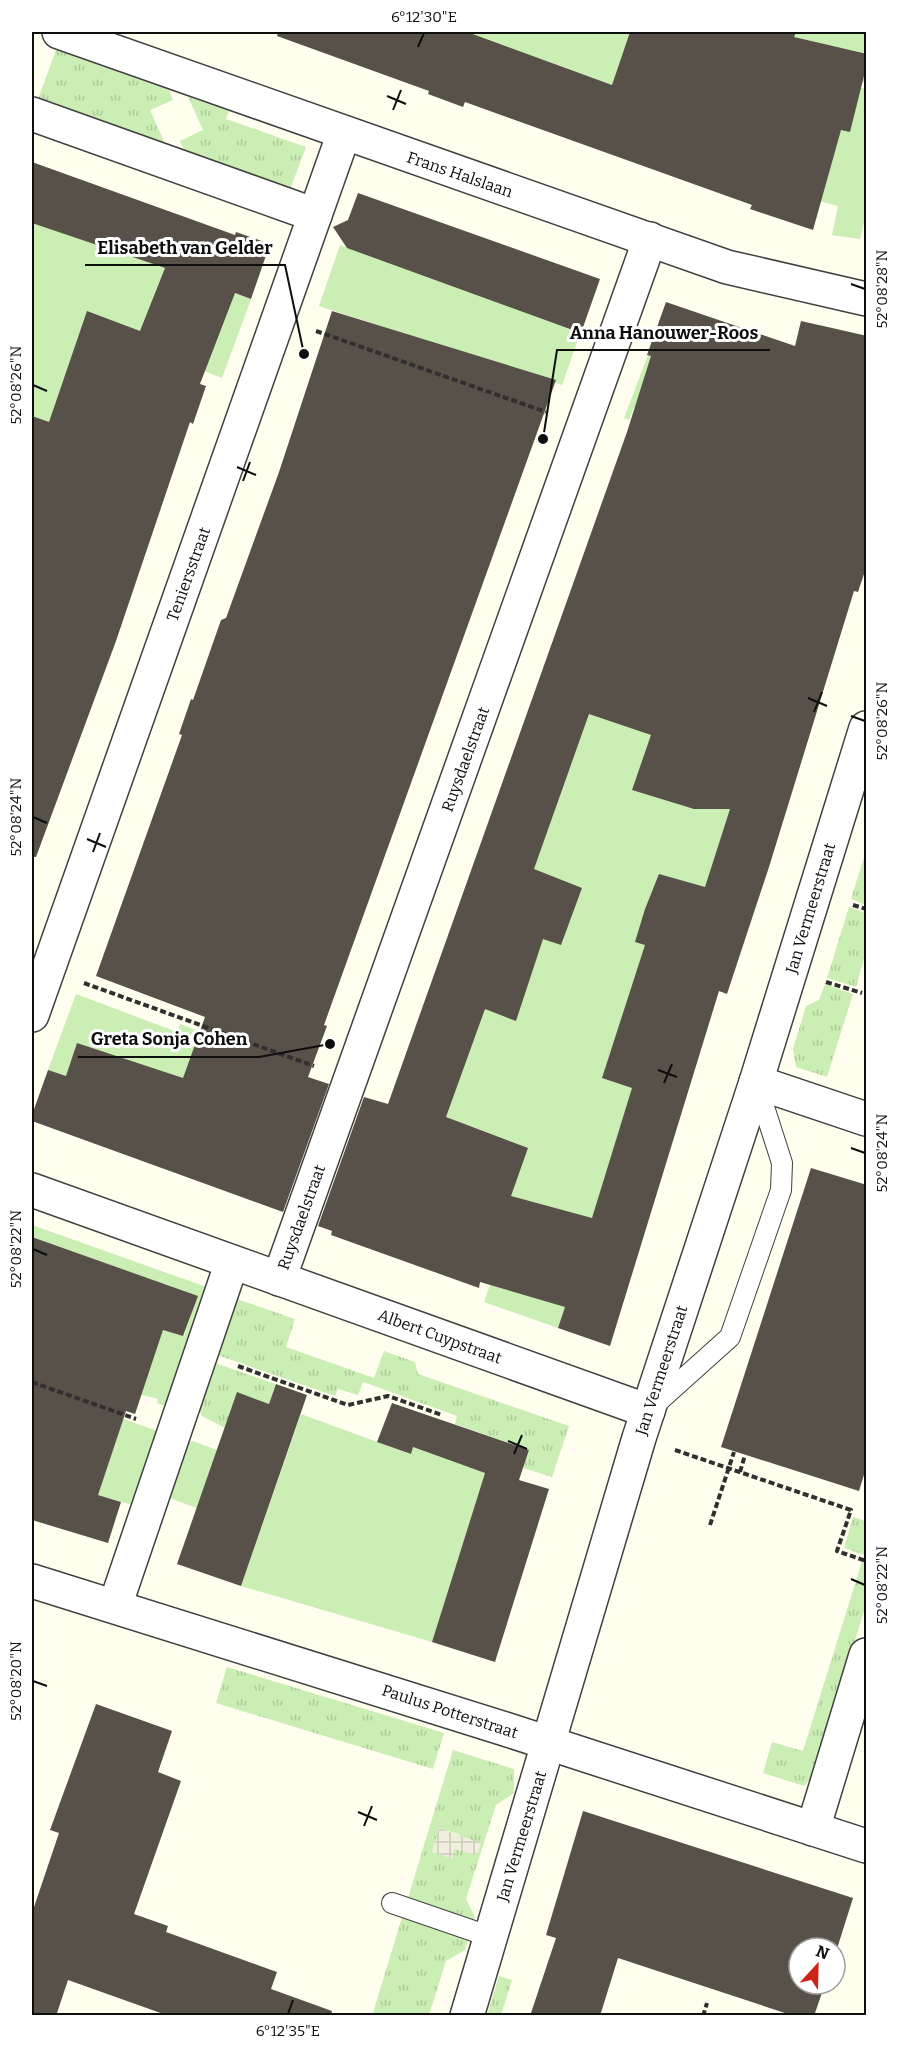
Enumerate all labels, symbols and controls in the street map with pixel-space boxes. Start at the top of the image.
text: 6°12'30"E [391,8,457,26]
street label: Frans Halslaan [404,147,515,201]
callout: Elisabeth van Gelder [85,229,285,265]
text: Elisabeth van Gelder [97,237,273,259]
text: 52°08'28"N [873,249,891,328]
callout: Anna Hanouwer-Roos [557,314,770,350]
text: Anna Hanouwer-Roos [570,322,758,344]
text: 52°08'26"N [7,345,25,425]
street label: Teniersstraat [163,524,214,624]
text: 52°08'26"N [873,681,891,761]
street label: Ruysdaelstraat [438,704,493,814]
text: 52°08'24"N [7,777,25,856]
street label: Jan Vermeerstraat [781,840,839,977]
callout: Greta Sonja Cohen [78,1021,259,1057]
text: Greta Sonja Cohen [91,1028,248,1050]
text: 52°08'24"N [873,1113,891,1192]
street label: Ruysdaelstraat [274,1162,329,1272]
text: 52°08'22"N [7,1210,25,1288]
street label: Jan Vermeerstraat [631,1303,692,1438]
street label: Albert Cuypstraat [375,1305,505,1368]
text: 52°08'22"N [873,1546,891,1624]
text: 52°08'20"N [7,1641,25,1721]
street label: Paulus Potterstraat [379,1681,520,1743]
street label: Jan Vermeerstraat [492,1768,550,1905]
north arrow [787,1936,847,1996]
text: N [813,1941,832,1964]
text: 6°12'35"E [256,2022,320,2040]

